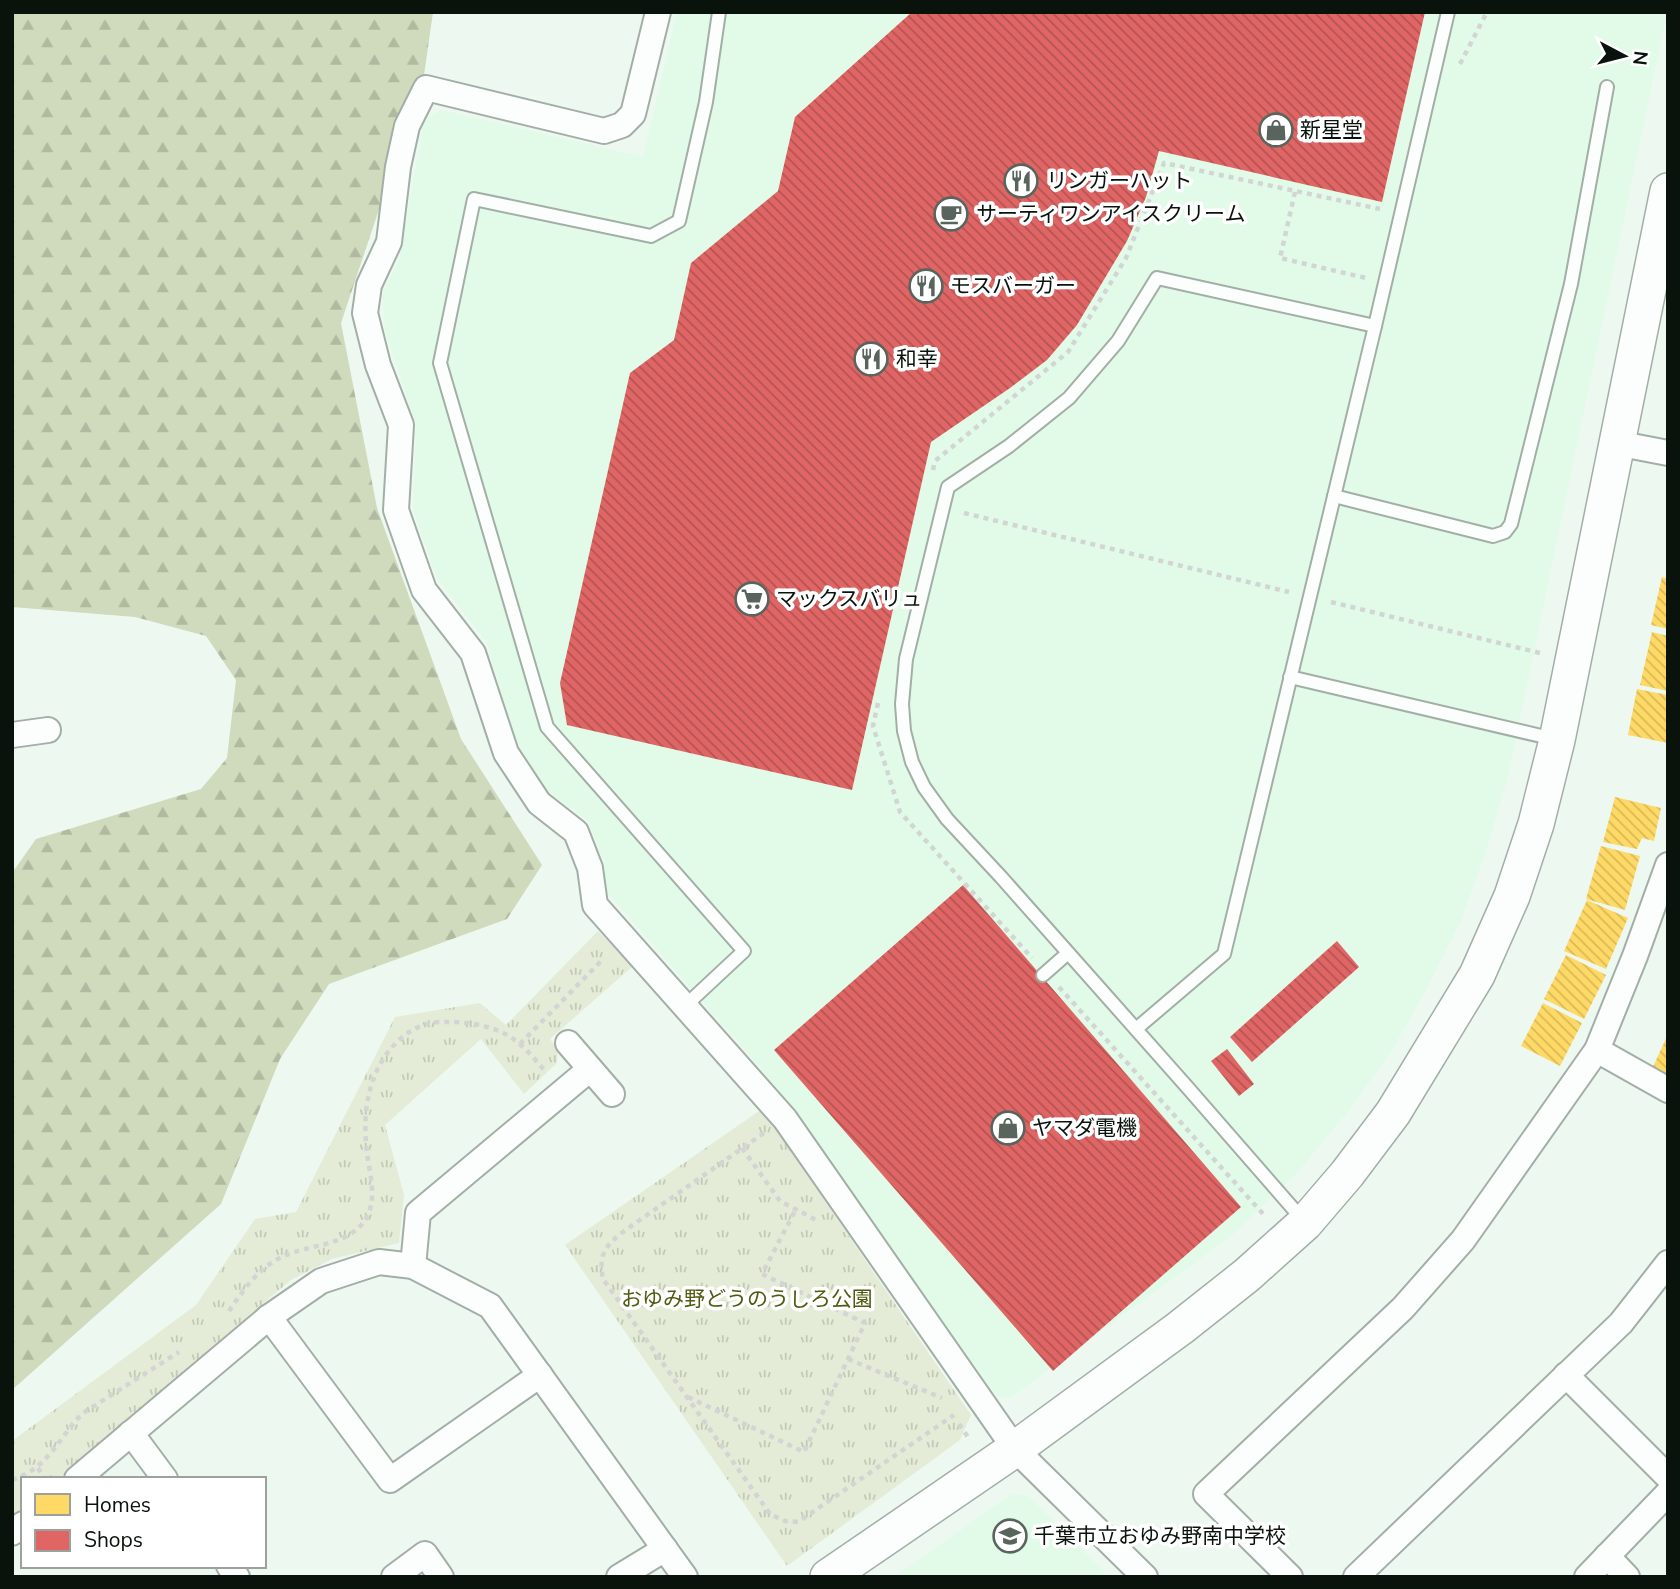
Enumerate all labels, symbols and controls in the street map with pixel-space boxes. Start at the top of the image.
north arrow [1589,21,1659,91]
text: N [1626,49,1654,67]
shop icon: 新星堂 [1257,111,1295,149]
place label: 新星堂 [1300,116,1363,144]
restaurant icon: リンガーハット [1002,162,1040,200]
place label: リンガーハット [1046,167,1193,195]
cafe icon: サーティワンアイスクリーム [932,195,970,233]
place label: サーティワンアイスクリーム [976,200,1245,228]
restaurant icon: モスバーガー [907,267,945,305]
place label: モスバーガー [950,272,1076,300]
restaurant icon: 和幸 [852,340,890,378]
place label: 和幸 [896,345,938,373]
supermarket icon: マックスバリュ [733,580,771,618]
place label: マックスバリュ [776,585,922,613]
shop icon: ヤマダ電機 [989,1109,1027,1147]
place label: ヤマダ電機 [1032,1114,1137,1142]
park label: おゆみ野どうのうしろ公園 [621,1285,873,1313]
legend [21,1477,266,1568]
text: Homes [84,1491,151,1519]
school or university icon: 千葉市立おゆみ野南中学校 [991,1517,1029,1555]
place label: 千葉市立おゆみ野南中学校 [1034,1522,1286,1550]
text: Shops [84,1526,143,1554]

